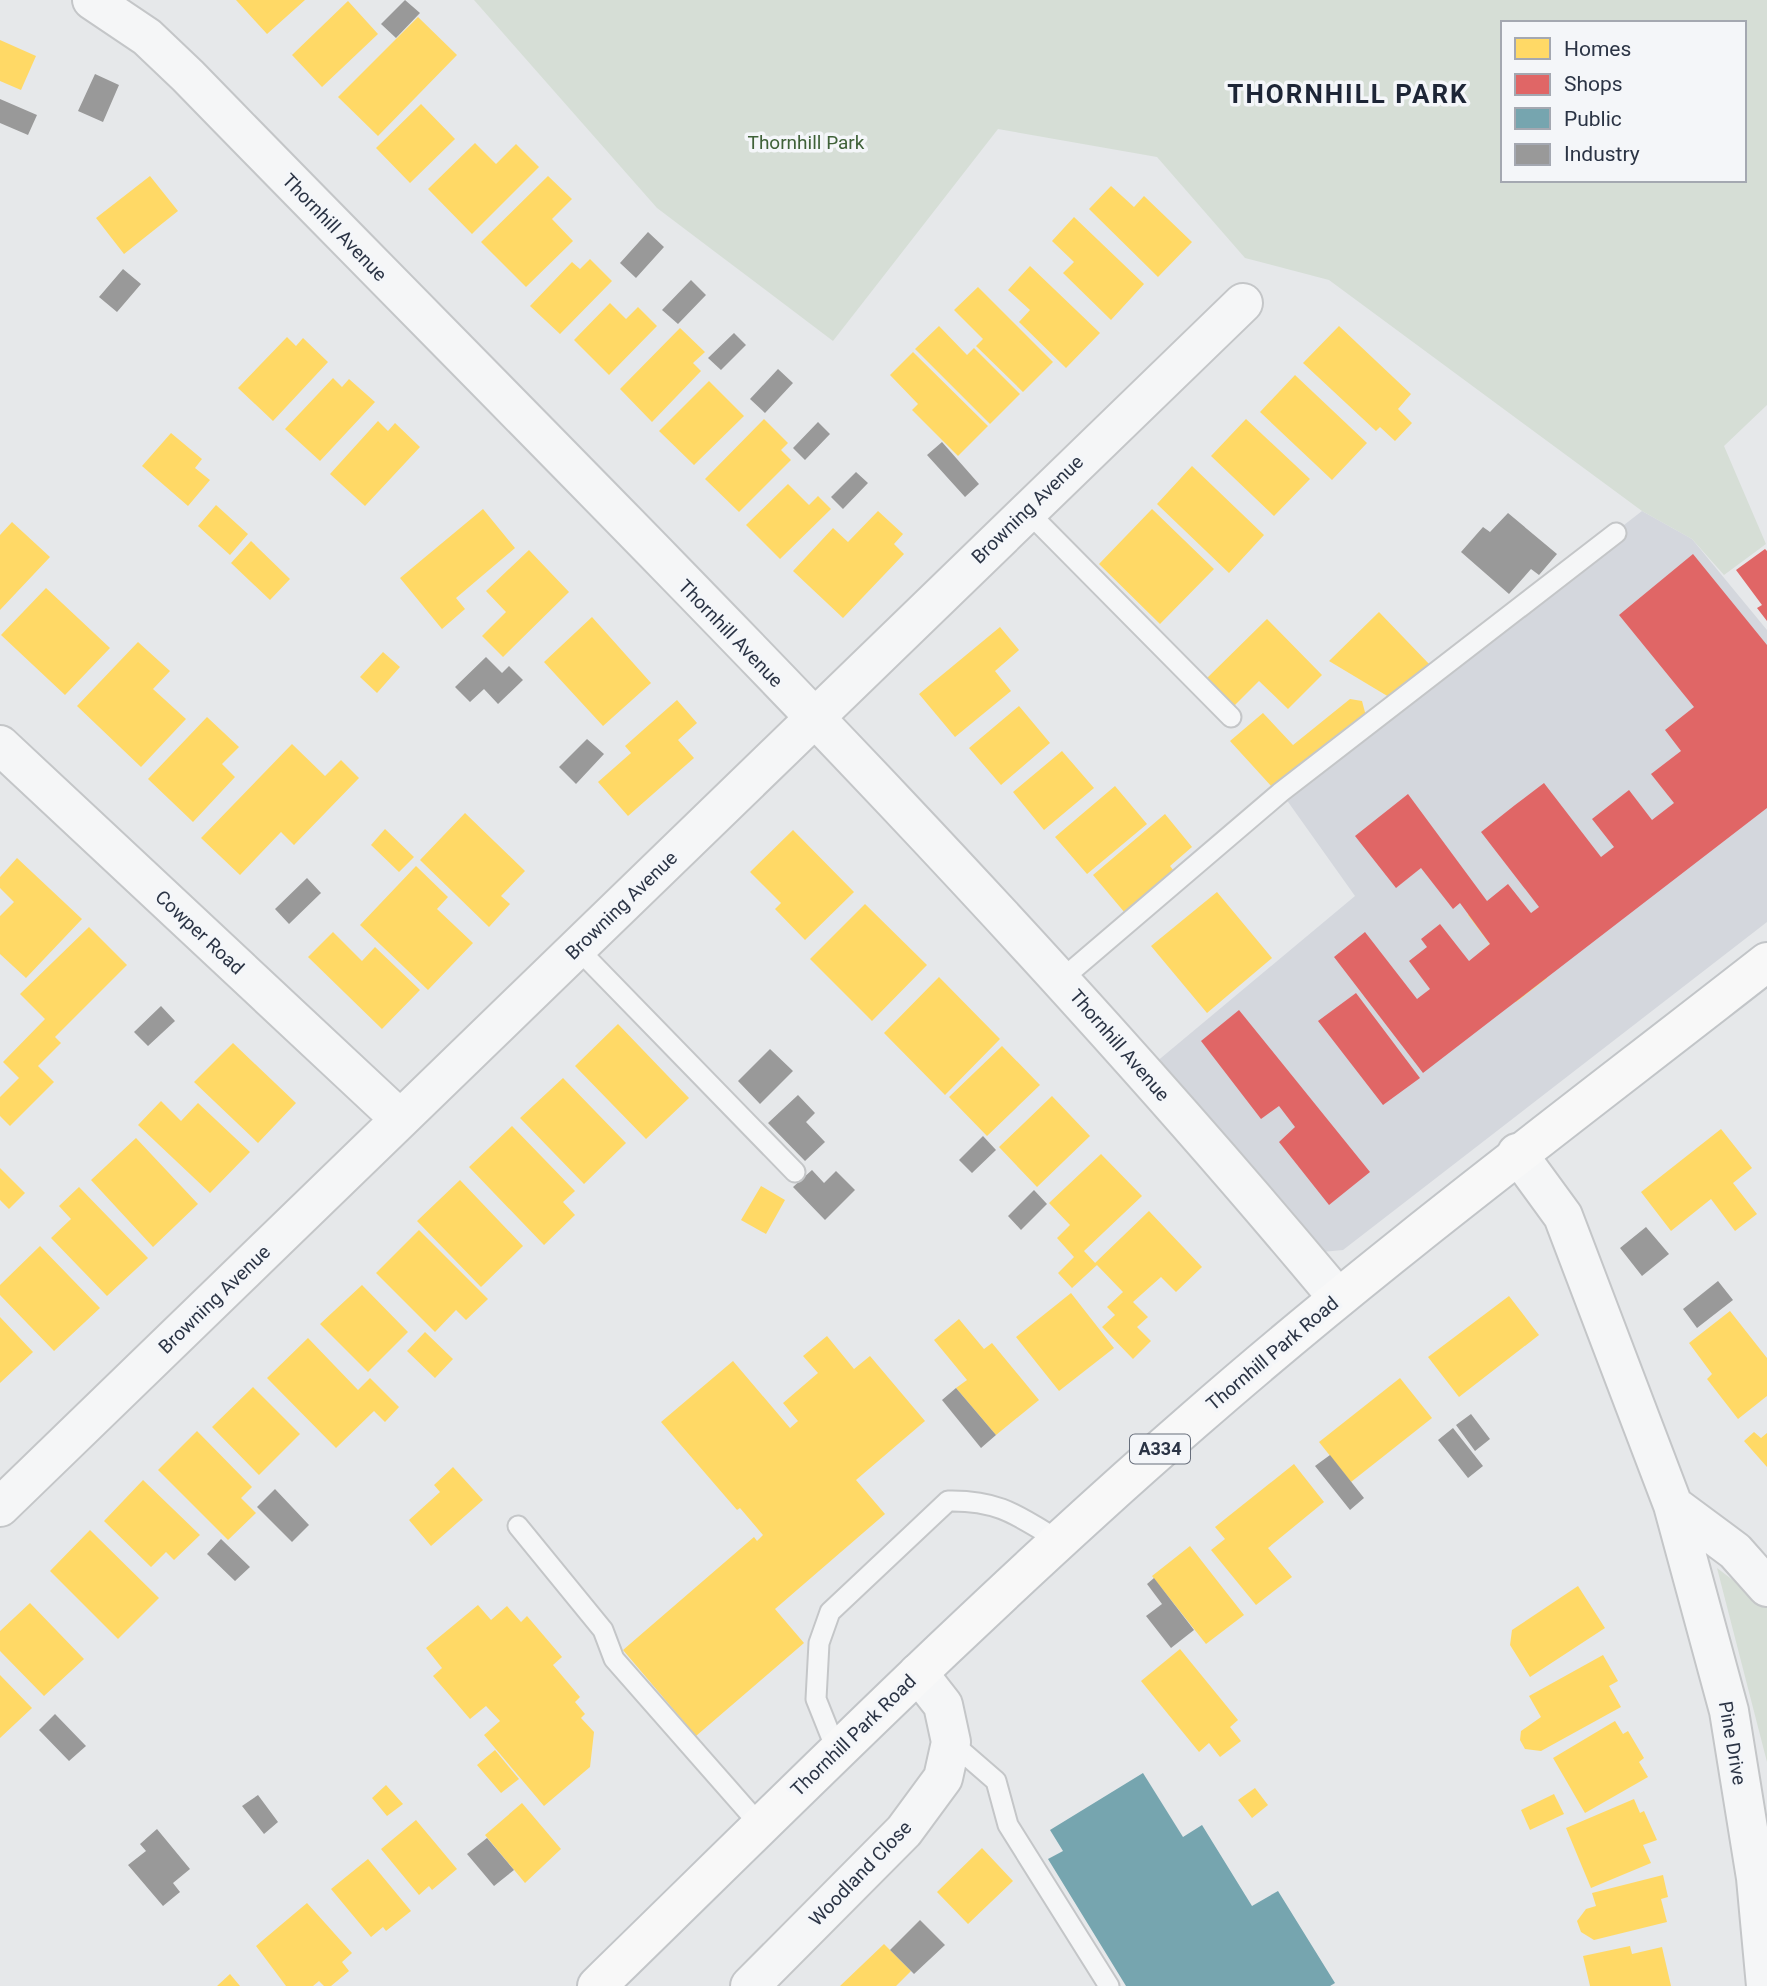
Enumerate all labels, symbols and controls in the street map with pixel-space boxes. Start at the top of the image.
legend [1501,21,1746,182]
text: Homes [1564,37,1631,61]
text: Shops [1564,72,1623,96]
district label: THORNHILL PARK [1227,79,1469,109]
text: Public [1564,107,1622,131]
park label: Thornhill Park [748,131,865,154]
text: Industry [1564,142,1640,166]
street label: Thornhill Avenue [277,169,392,286]
street label: Browning Avenue [967,450,1088,568]
street label: Thornhill Avenue [673,575,788,692]
street label: Browning Avenue [561,846,682,964]
street label: Cowper Road [151,885,249,979]
street label: Thornhill Avenue [1065,985,1174,1106]
street label: Browning Avenue [154,1240,275,1358]
street label: Thornhill Park Road [1202,1291,1343,1415]
road number: A334 [1130,1434,1190,1464]
street label: Thornhill Park Road [786,1670,921,1801]
street label: Pine Drive [1714,1699,1751,1787]
street label: Woodland Close [804,1816,916,1931]

